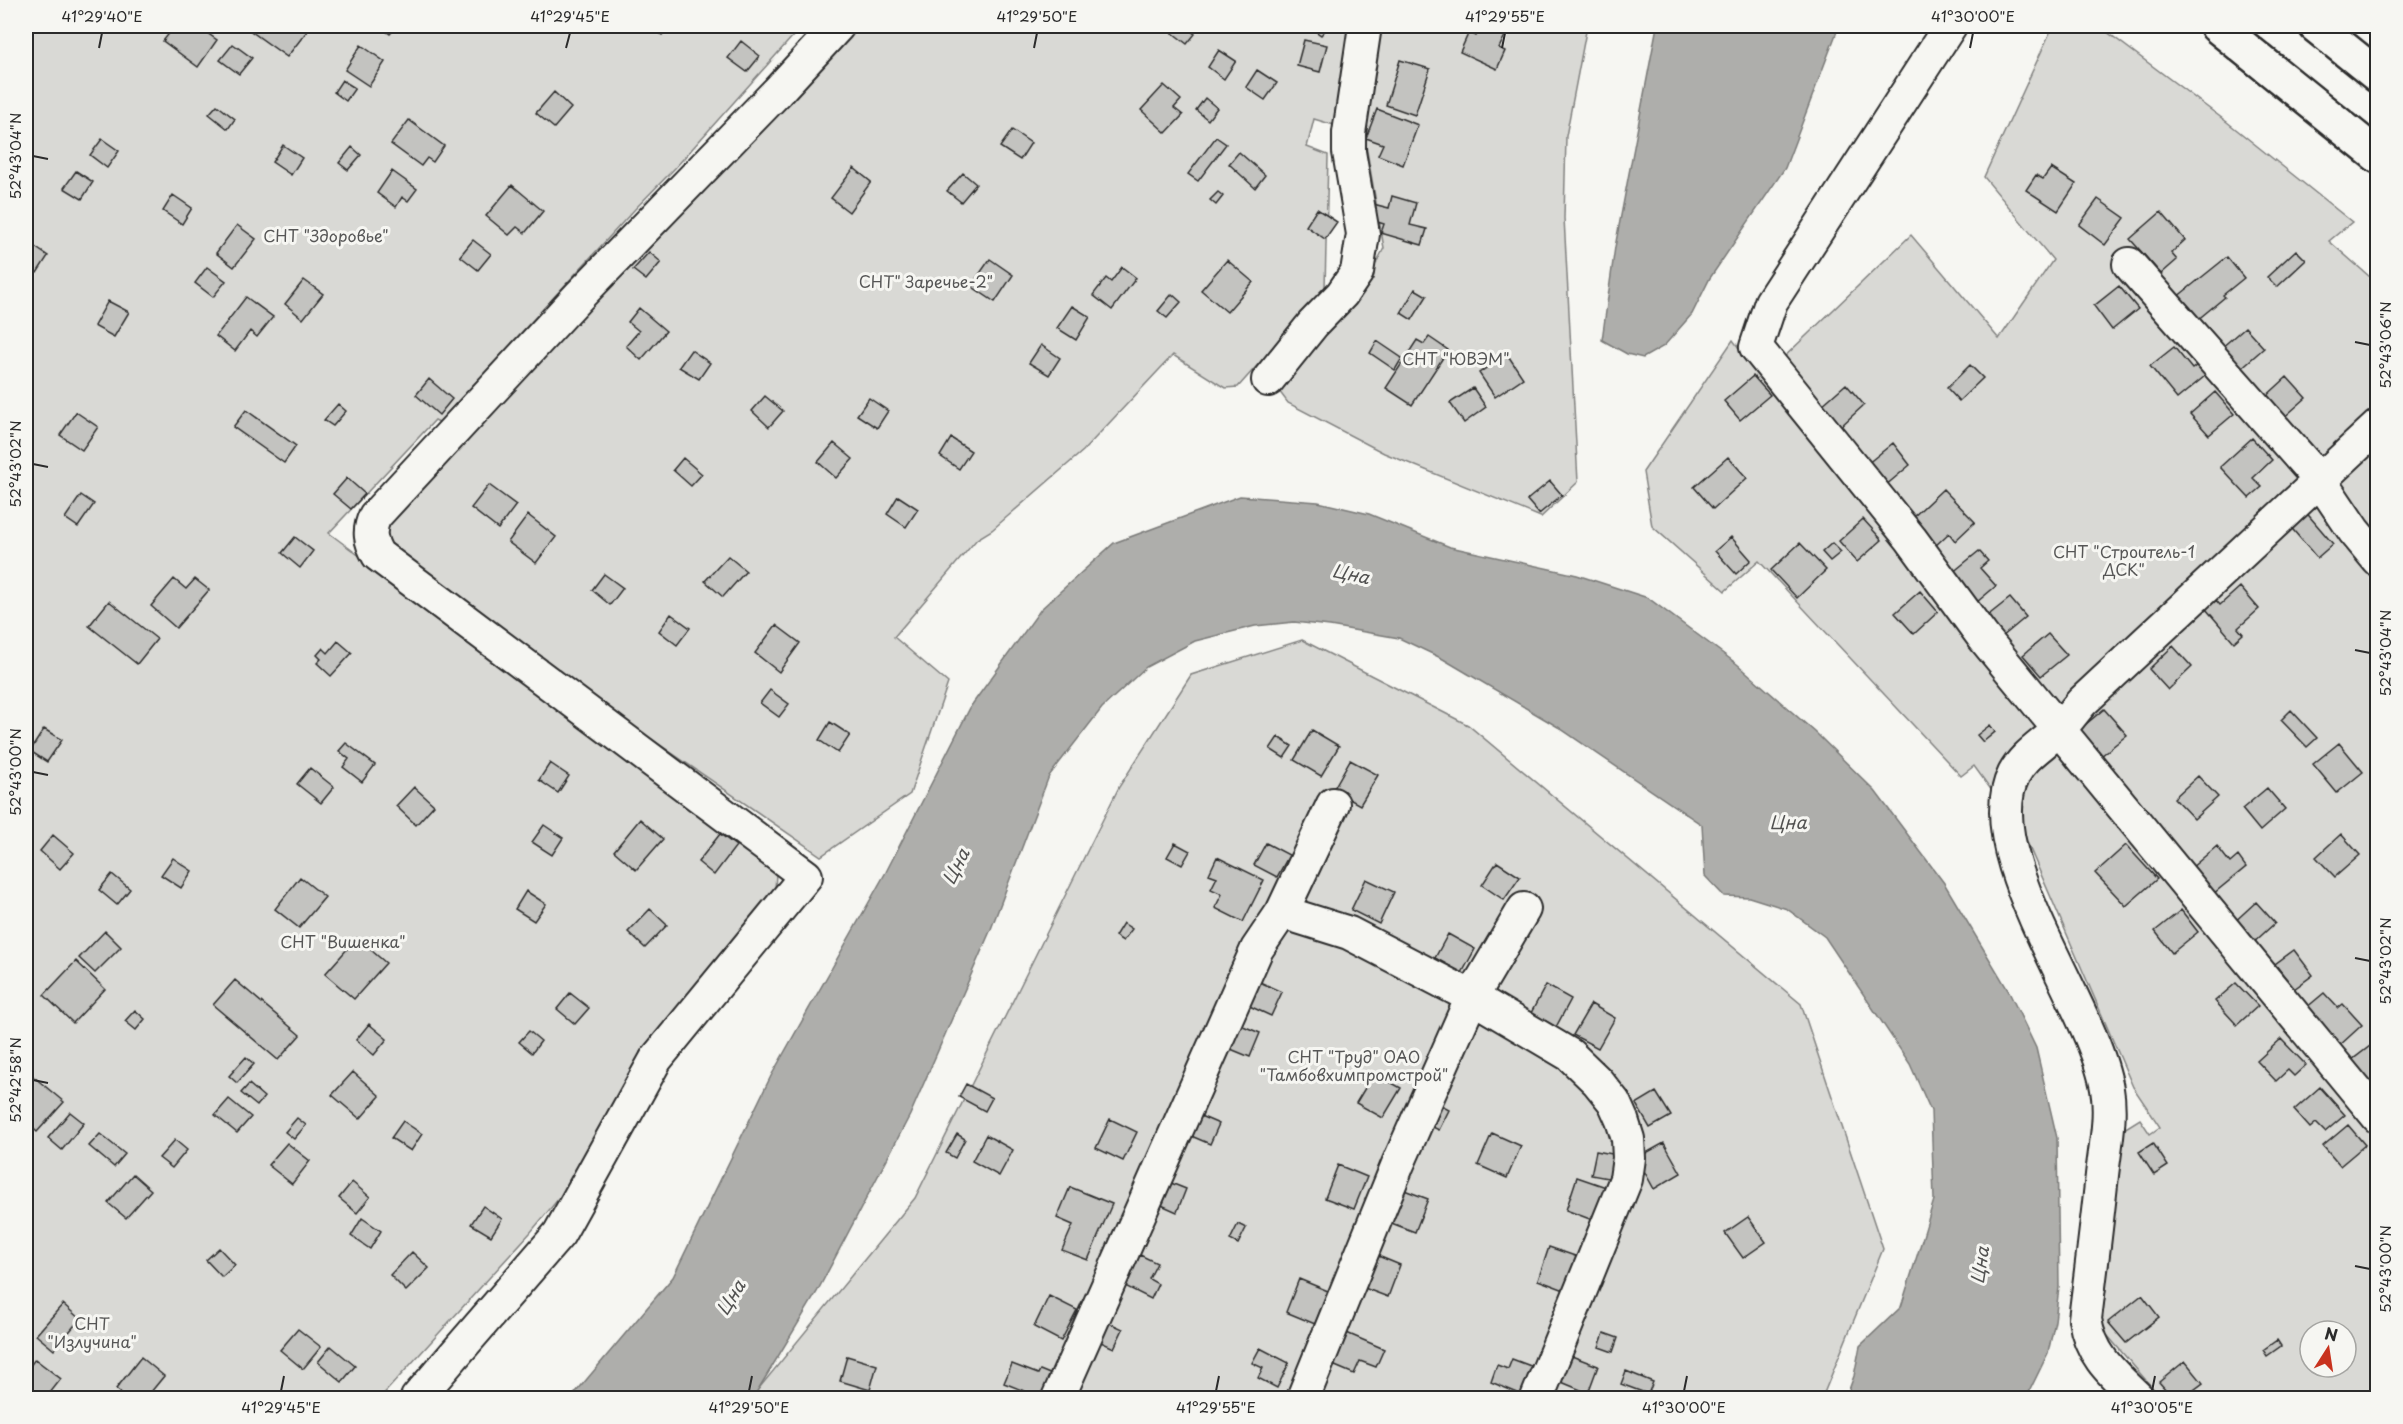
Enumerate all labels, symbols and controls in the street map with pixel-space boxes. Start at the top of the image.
text: 41°29'40"E [61,4,143,27]
text: 41°29'45"E [530,4,610,27]
text: 41°29'50"E [997,4,1077,27]
text: 41°29'55"E [1465,4,1545,27]
text: 41°30'00"E [1931,4,2015,27]
text: 52°43'04"N [3,112,26,200]
park label: СНТ "Здоровье" [263,223,389,247]
park label: СНТ" Заречье-2" [859,269,993,293]
text: 52°43'06"N [2373,301,2396,389]
park label: СНТ "ЮВЭМ" [1402,346,1510,370]
text: 52°43'02"N [3,420,26,508]
park label: СНТ "Строитель-1 ДСК" [2053,539,2195,581]
water label: Цна [1330,556,1373,590]
text: 52°43'04"N [2373,609,2396,697]
text: 52°43'00"N [3,728,26,816]
water label: Цна [1769,808,1807,835]
water label: Цна [935,843,976,889]
text: 52°43'02"N [2373,917,2396,1005]
park label: СНТ "Вишенка" [280,929,406,953]
text: 52°42'58"N [3,1037,26,1123]
park label: СНТ "Труд" ОАО "Тамбовхимпромстрой" [1260,1044,1448,1086]
text: 52°43'00"N [2373,1225,2396,1313]
water label: Цна [1963,1244,1995,1286]
water label: Цна [709,1273,752,1320]
park label: СНТ "Излучина" [47,1311,137,1353]
north arrow [2298,1319,2358,1379]
text: N [2323,1320,2340,1346]
text: 41°29'45"E [241,1395,321,1418]
text: 41°29'50"E [709,1395,789,1418]
text: 41°29'55"E [1176,1395,1256,1418]
text: 41°30'00"E [1642,1395,1726,1418]
text: 41°30'05"E [2111,1395,2193,1418]

